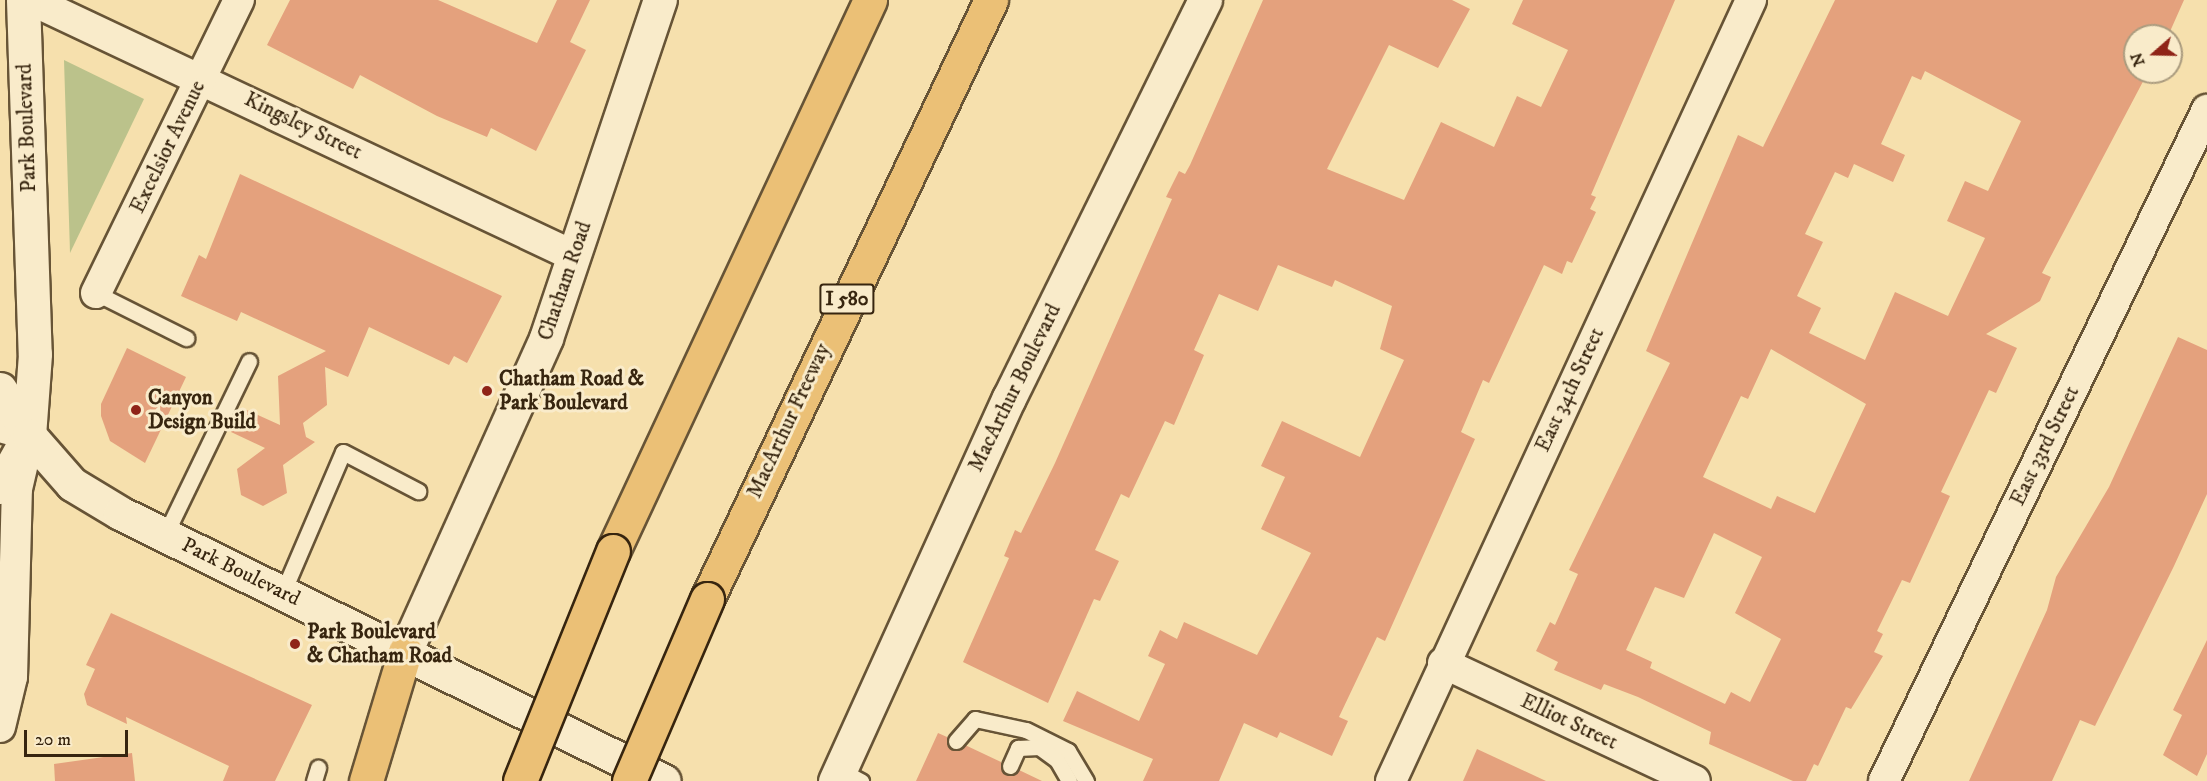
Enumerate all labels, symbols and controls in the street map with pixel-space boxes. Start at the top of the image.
north arrow [2123,24,2183,84]
text: N [2126,50,2150,69]
street label: Park Boulevard [12,63,42,193]
street label: Excelsior Avenue [125,77,211,217]
street label: Kingsley Street [240,87,366,165]
street label: Chatham Road [533,218,597,344]
road number: I 580 [818,282,876,316]
street label: MacArthur Boulevard [963,300,1067,476]
street label: East 34th Street [1530,324,1610,456]
street label: MacArthur Freeway [742,340,836,502]
place label: Chatham Road & Park Boulevard [499,366,644,416]
street label: East 33rd Street [2005,382,2085,510]
marker: Chatham Road & Park Boulevard [480,384,494,398]
place label: Canyon Design Build [148,385,256,435]
marker: Canyon Design Build [129,403,143,417]
street label: Park Boulevard [178,532,304,612]
place label: Park Boulevard & Chatham Road [307,619,452,669]
marker: Park Boulevard & Chatham Road [288,637,302,651]
street label: Elliot Street [1517,689,1621,755]
scale bar [27,718,130,756]
text: 20 m [35,729,71,751]

